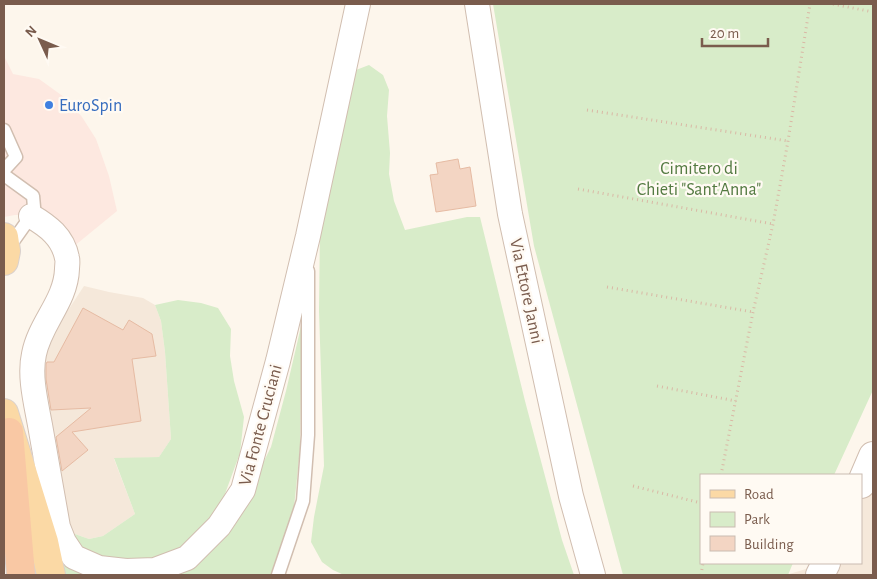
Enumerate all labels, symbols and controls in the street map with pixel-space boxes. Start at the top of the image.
north arrow [15,15,65,65]
scale bar [702,15,768,47]
text: N [23,23,40,40]
text: 20 m [710,26,739,41]
place label: EuroSpin [59,97,122,115]
marker: EuroSpin [43,99,55,111]
park label: Cimitero di Chieti "Sant'Anna" [637,160,761,199]
street label: Via Ettore Janni [506,237,546,345]
street label: Via Fonte Cruciani [236,363,286,488]
legend [700,474,862,564]
text: Road [744,487,774,502]
text: Park [744,512,770,527]
text: Building [744,537,794,552]

